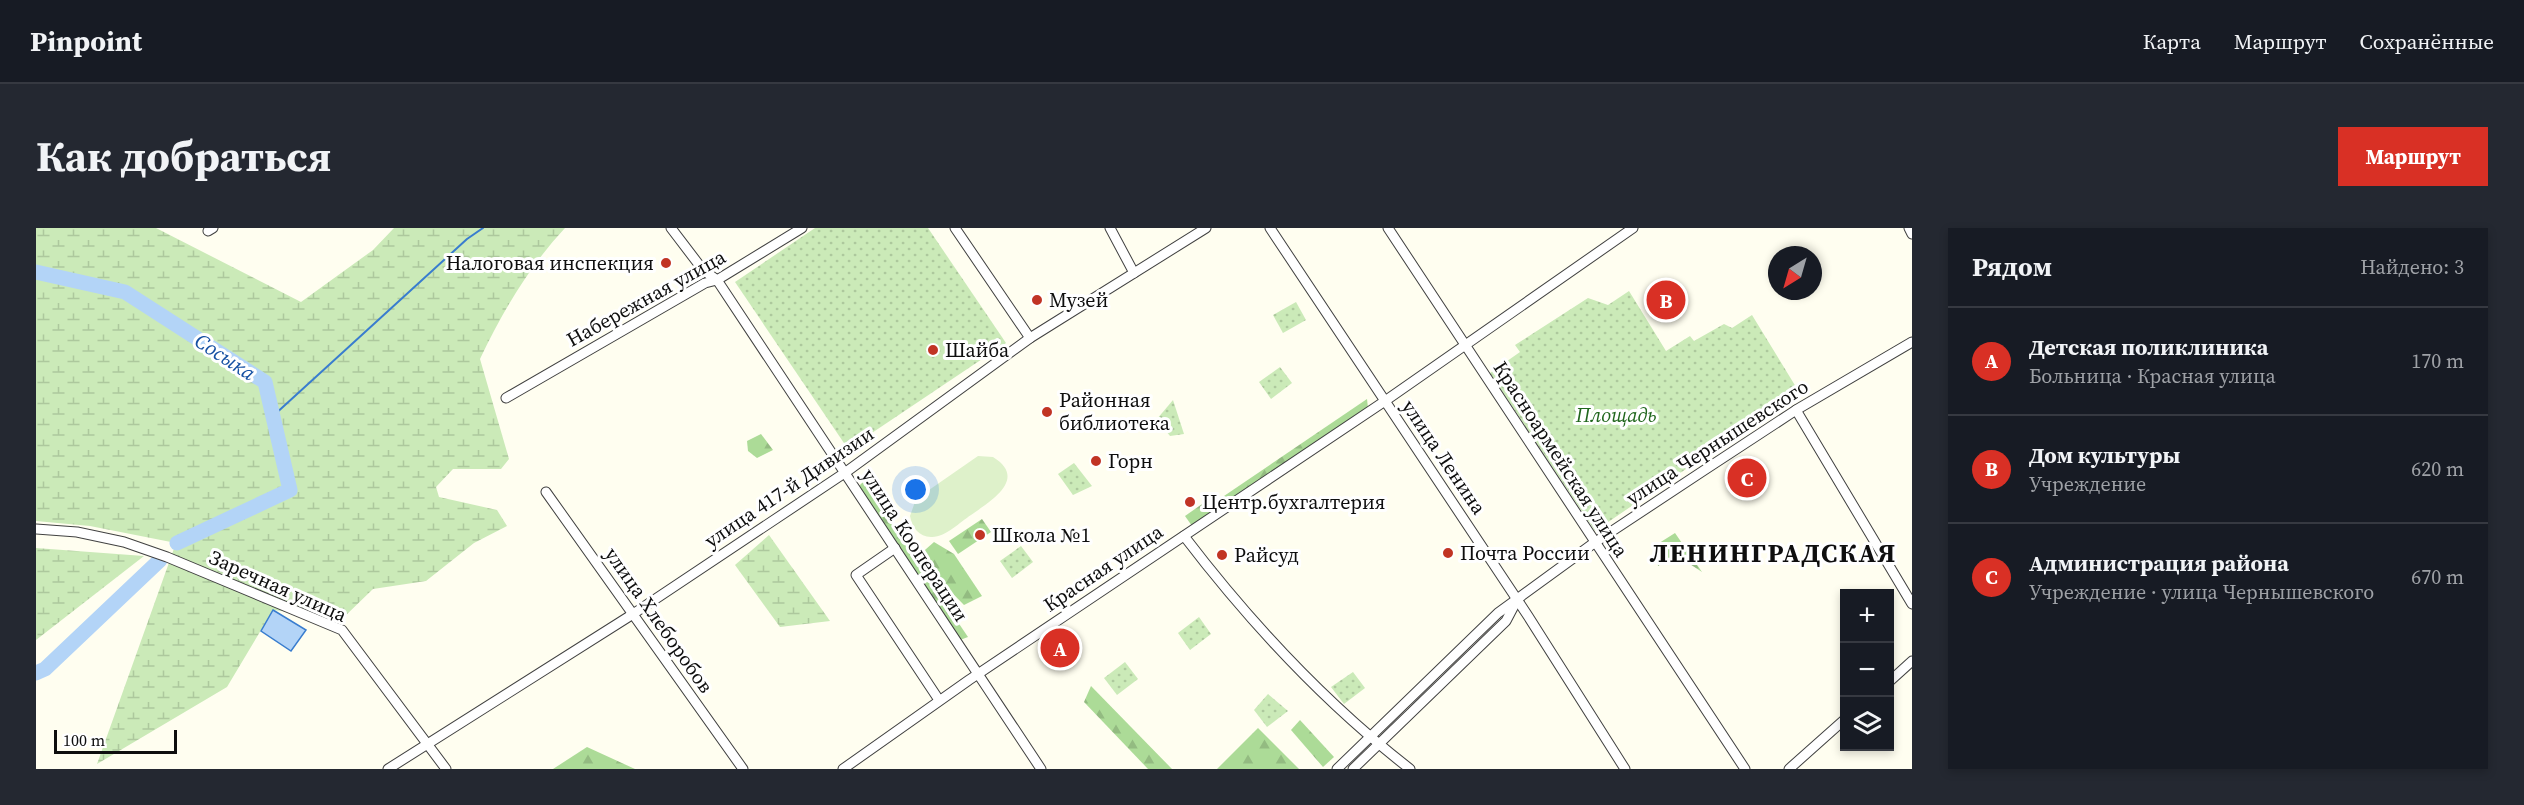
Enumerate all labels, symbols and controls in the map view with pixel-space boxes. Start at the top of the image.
text: Pinpoint [30,22,142,60]
text: Карта [2143,27,2201,56]
text: Маршрут [2234,27,2327,56]
text: Сохранённые [2360,27,2494,56]
text: Как добраться [36,127,331,185]
button: Маршрут [2338,127,2488,186]
street label: Набережная улица [561,242,731,353]
north arrow [1768,246,1822,300]
place label: Налоговая инспекция [446,249,654,277]
text: Рядом [1972,249,2052,285]
text: Найдено: 3 [2360,253,2464,281]
marker: Налоговая инспекция [659,256,673,270]
pin: B [1646,278,1686,322]
place label: Музей [1049,286,1108,314]
marker: Музей [1030,293,1044,307]
water label: Сосыка [189,326,261,387]
text: Детская поликлиника [2029,332,2268,362]
place label: Шайба [945,336,1010,364]
marker: Шайба [926,343,940,357]
text: A [1985,347,1998,375]
text: 170 m [2411,347,2464,375]
street label: Красноармейская улица [1487,355,1635,563]
text: Больница · Красная улица [2029,362,2276,390]
street label: улица Чернышевского [1620,372,1814,512]
place label: Районная библиотека [1059,386,1171,437]
street label: улица Ленина [1395,394,1493,521]
park label: Площадь [1575,401,1656,429]
marker: Районная библиотека [1040,405,1054,419]
street label: улица 417-й Дивизии [699,420,879,554]
text: Дом культуры [2029,440,2180,470]
place label: Горн [1108,447,1153,475]
marker: Горн [1089,454,1103,468]
text: B [1985,455,1998,483]
text: 620 m [2411,455,2464,483]
pin: C [1728,456,1766,500]
street label: улица Кооперации [855,463,975,627]
text: Учреждение [2029,470,2146,498]
your location [901,475,930,504]
place label: Центр.бухгалтерия [1202,488,1386,516]
marker: Центр.бухгалтерия [1183,495,1197,509]
street label: Красная улица [1038,517,1169,618]
place label: Школа №1 [992,521,1091,549]
marker: Школа №1 [973,528,987,542]
district label: ЛЕНИНГРАДСКАЯ [1650,535,1896,571]
place label: Почта России [1460,539,1590,567]
place label: Райсуд [1234,541,1299,569]
street label: улица Хлеборобов [598,542,720,698]
street label: Заречная улица [205,543,352,629]
marker: Почта России [1441,546,1455,560]
marker: Райсуд [1215,548,1229,562]
text: Администрация района [2029,548,2289,578]
text: C [1985,563,1998,591]
text: 670 m [2411,563,2464,591]
text: Учреждение · улица Чернышевского [2029,578,2374,606]
map controls [1840,589,1894,751]
button: + [1840,589,1894,643]
pin: A [1040,626,1080,670]
button: − [1840,643,1894,697]
button: layers [1840,697,1894,751]
scale bar [54,727,177,754]
text: 100 m [63,729,105,751]

